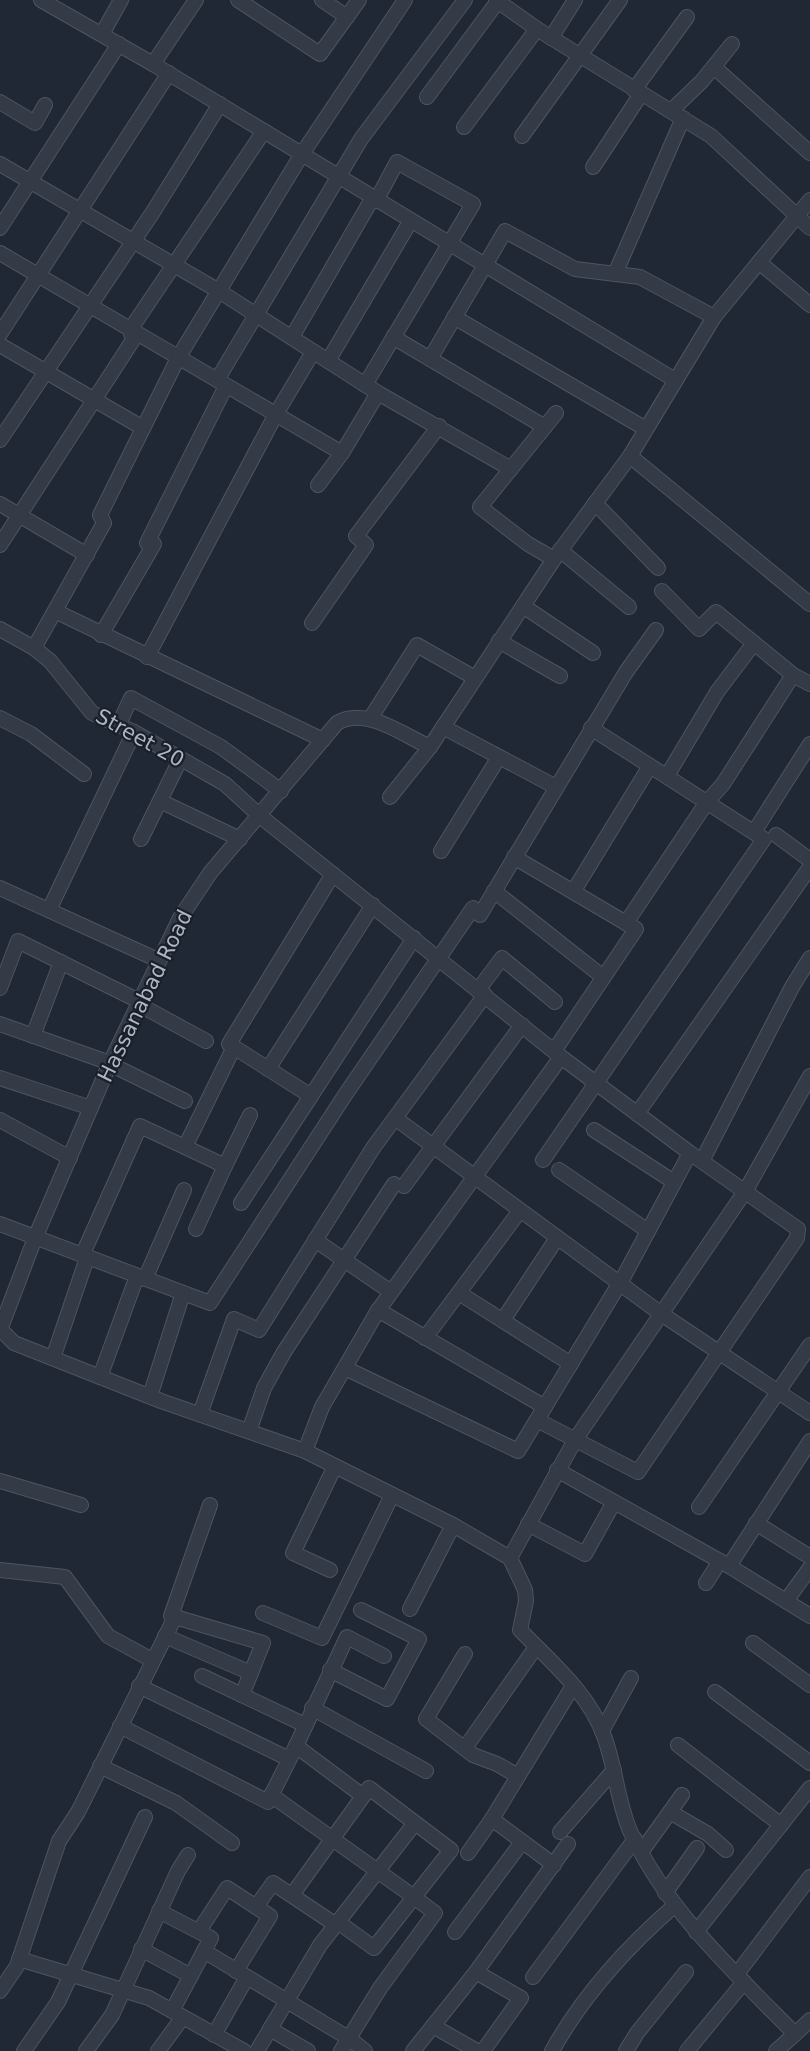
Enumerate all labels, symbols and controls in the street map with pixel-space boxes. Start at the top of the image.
street label: Street 20 [92,704,188,772]
street label: Hassanabad Road [93,906,197,1086]

